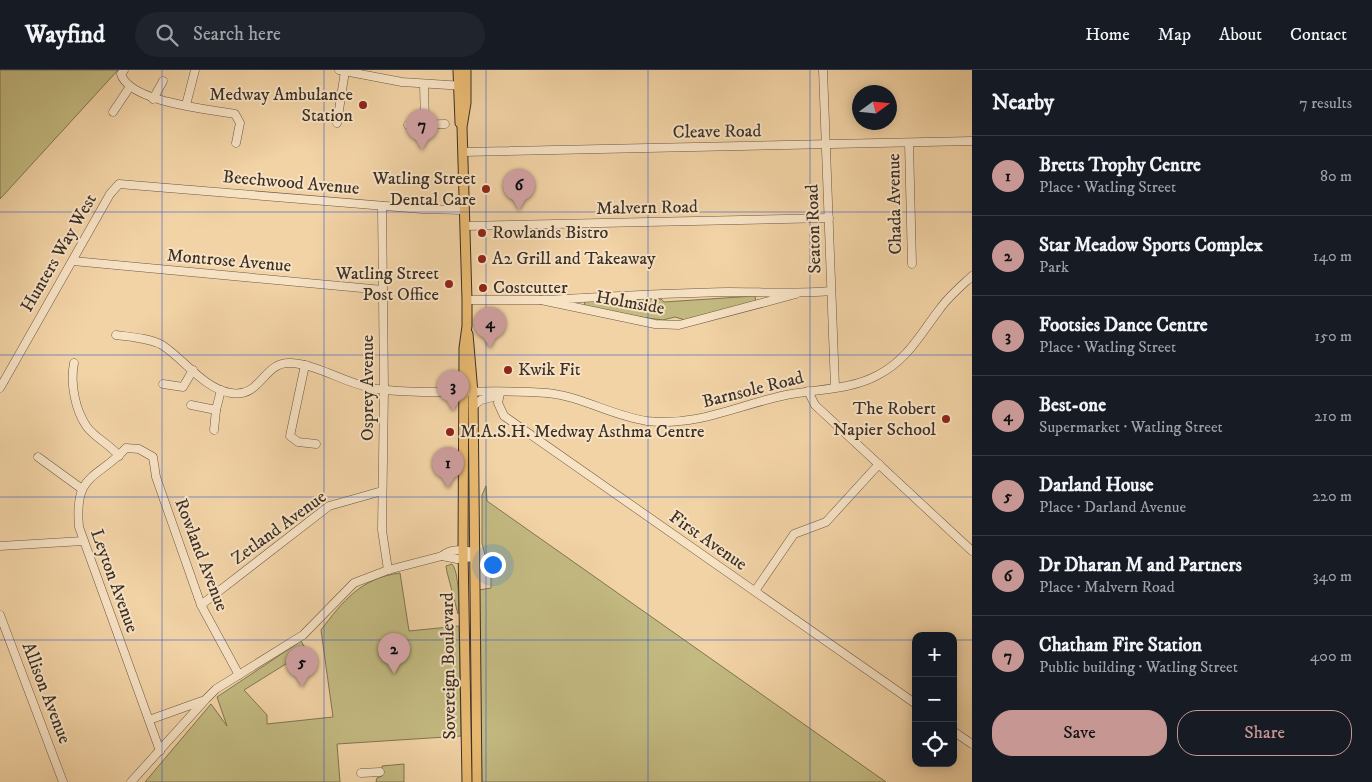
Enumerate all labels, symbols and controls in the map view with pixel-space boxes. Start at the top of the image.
search box [135,12,485,57]
text: Wayfind [25,20,105,50]
icon: search [153,21,181,49]
text: Search here [193,23,281,46]
text: Home [1085,24,1130,46]
text: Map [1158,24,1191,46]
text: About [1219,24,1262,46]
text: Contact [1290,24,1347,46]
place label: Medway Ambulance Station [209,84,354,127]
north arrow [852,85,897,130]
text: Nearby [992,90,1054,116]
text: 7 results [1299,93,1352,113]
marker: Medway Ambulance Station [357,99,369,111]
pin: 7 [406,109,438,150]
street label: Cleave Road [672,120,762,144]
street label: Chada Avenue [883,153,907,255]
text: Bretts Trophy Centre [1039,154,1201,177]
street label: Beechwood Avenue [222,166,360,200]
text: 1 [1005,166,1011,186]
text: 80 m [1320,166,1352,186]
place label: Watling Street Dental Care [372,168,476,211]
pin: 6 [503,169,535,210]
text: Place · Watling Street [1039,177,1176,197]
marker: Watling Street Dental Care [480,183,492,195]
street label: Seaton Road [801,184,827,274]
street label: Hunters Way West [16,190,102,316]
street label: Malvern Road [596,196,698,220]
place label: Rowlands Bistro [492,222,608,244]
marker: Rowlands Bistro [476,227,488,239]
text: Star Meadow Sports Complex [1039,234,1263,257]
street label: Montrose Avenue [166,245,292,277]
text: 2 [1004,246,1012,266]
text: 140 m [1313,246,1352,266]
place label: A2 Grill and Takeaway [492,248,656,270]
marker: A2 Grill and Takeaway [476,253,488,265]
text: Park [1039,257,1069,277]
place label: Watling Street Post Office [335,263,439,306]
place label: Costcutter [493,277,568,299]
marker: Watling Street Post Office [443,278,455,290]
marker: Costcutter [477,282,489,294]
street label: Holmside [594,286,666,320]
pin: 4 [474,307,506,348]
text: Footsies Dance Centre [1039,314,1208,337]
text: 3 [1005,326,1011,346]
text: 150 m [1314,326,1352,346]
street label: Osprey Avenue [357,335,379,441]
text: Place · Watling Street [1039,337,1176,357]
place label: Kwik Fit [518,359,581,381]
marker: Kwik Fit [502,364,514,376]
street label: Barnsole Road [700,367,806,413]
pin: 3 [437,370,469,411]
text: Best-one [1039,394,1106,417]
place label: The Robert Napier School [833,398,937,441]
text: 4 [1003,406,1013,426]
text: 210 m [1314,406,1352,426]
marker: The Robert Napier School [940,413,952,425]
text: Supermarket · Watling Street [1039,417,1223,437]
place label: M.A.S.H. Medway Asthma Centre [460,421,704,443]
marker: M.A.S.H. Medway Asthma Centre [444,426,456,438]
pin: 1 [432,447,464,488]
text: Darland House [1039,474,1154,497]
street label: Zetland Avenue [227,486,331,570]
text: 5 [1004,486,1012,506]
text: 220 m [1312,486,1352,506]
street label: Rowland Avenue [169,496,233,614]
text: Place · Darland Avenue [1039,497,1186,517]
street label: First Avenue [665,506,751,576]
street label: Leyton Avenue [85,526,143,636]
your location [480,552,506,578]
text: Dr Dharan M and Partners [1039,554,1242,577]
text: 6 [1004,566,1012,586]
text: 340 m [1313,566,1352,586]
text: Place · Malvern Road [1039,577,1175,597]
street label: Sovereign Boulevard [437,592,461,740]
map controls [912,632,957,767]
button: + [912,632,957,677]
pin: 2 [378,633,410,674]
text: Chatham Fire Station [1039,634,1202,657]
street label: Allison Avenue [17,639,75,747]
pin: 5 [286,646,318,687]
text: 7 [1004,646,1012,666]
text: 400 m [1310,646,1352,666]
text: Public building · Watling Street [1039,657,1238,677]
button: − [912,677,957,722]
button: Save [992,710,1167,756]
button: Share [1177,710,1352,756]
button: locate [912,722,957,767]

